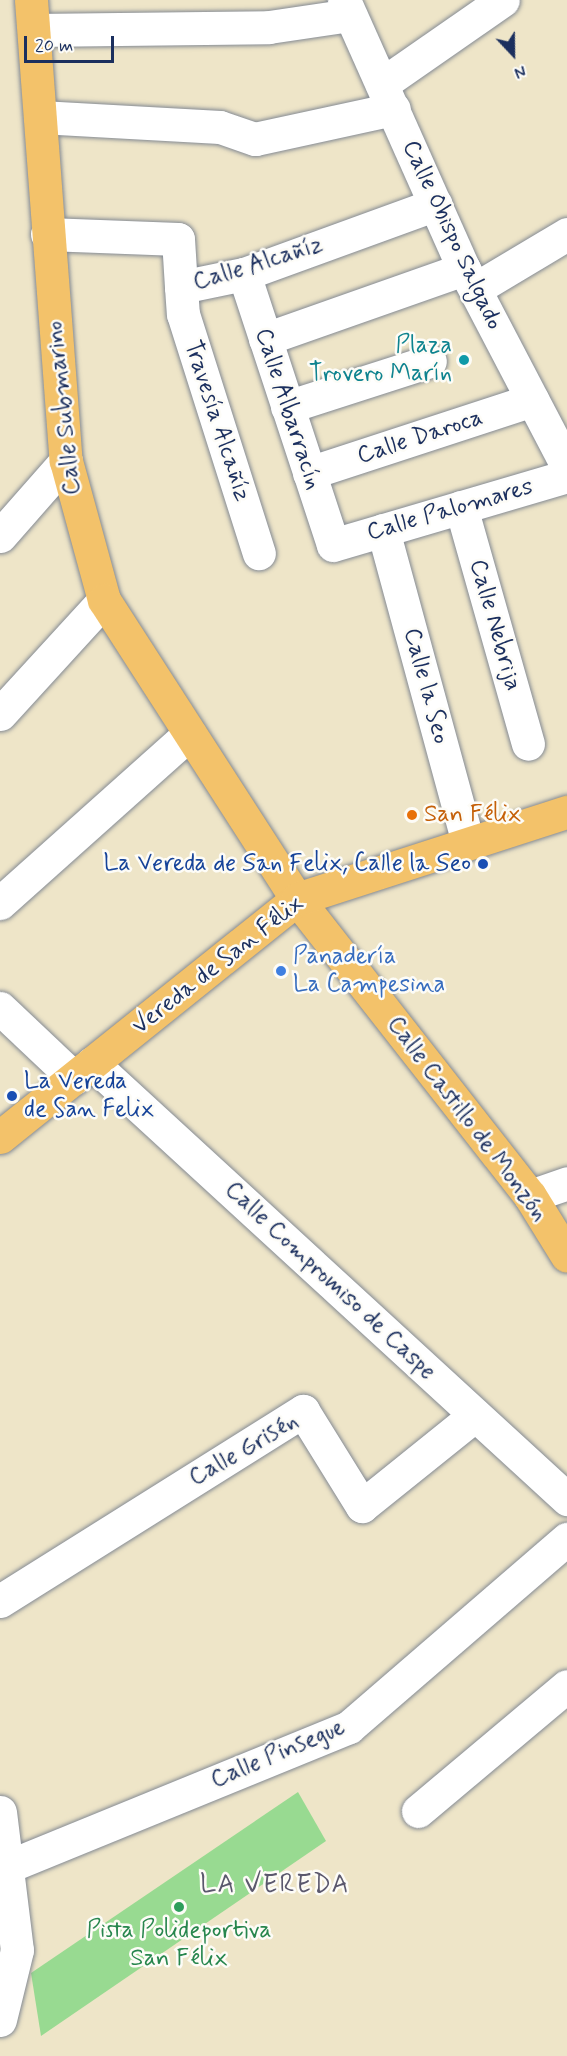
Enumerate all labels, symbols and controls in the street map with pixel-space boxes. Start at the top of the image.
scale bar [27,24,117,62]
north arrow [483,24,543,84]
text: 20 m [35,34,73,58]
text: N [511,59,529,83]
street label: Calle Obispo Salgado [396,137,508,333]
street label: Calle Alcañíz [190,231,326,297]
street label: Calle Submarino [41,321,87,495]
street label: Calle Albarracín [248,324,328,494]
place label: Plaza Trovero Marín [309,332,452,388]
street label: Travesía Alcañíz [178,338,256,504]
marker: Plaza Trovero Marín [457,353,471,367]
street label: Calle Daroca [355,403,485,471]
street label: Calle Palomares [363,472,537,548]
street label: Calle Nebrija [462,554,528,696]
street label: Calle la Seo [397,625,455,747]
place label: San Félix [424,801,521,829]
marker: San Félix [405,808,419,822]
place label: La Vereda de San Felix, Calle la Seo [101,850,471,878]
marker: La Vereda de San Felix, Calle la Seo [476,857,490,871]
street label: Vereda de San Félix [128,890,308,1040]
place label: Panadería La Campesina [293,943,442,999]
marker: Panadería La Campesina [274,964,288,978]
street label: Calle Castillo de Monzón [381,1012,553,1226]
place label: La Vereda de San Felix [24,1068,151,1124]
marker: La Vereda de San Felix [5,1089,19,1103]
street label: Calle Compromiso de Caspe [218,1176,442,1386]
street label: Calle Grisén [184,1407,304,1493]
street label: Calle Pinsegue [205,1712,351,1796]
district label: LA VEREDA [198,1870,352,1902]
marker: Pista Polideportiva San Félix [172,1900,186,1914]
place label: Pista Polideportiva San Félix [88,1917,270,1973]

